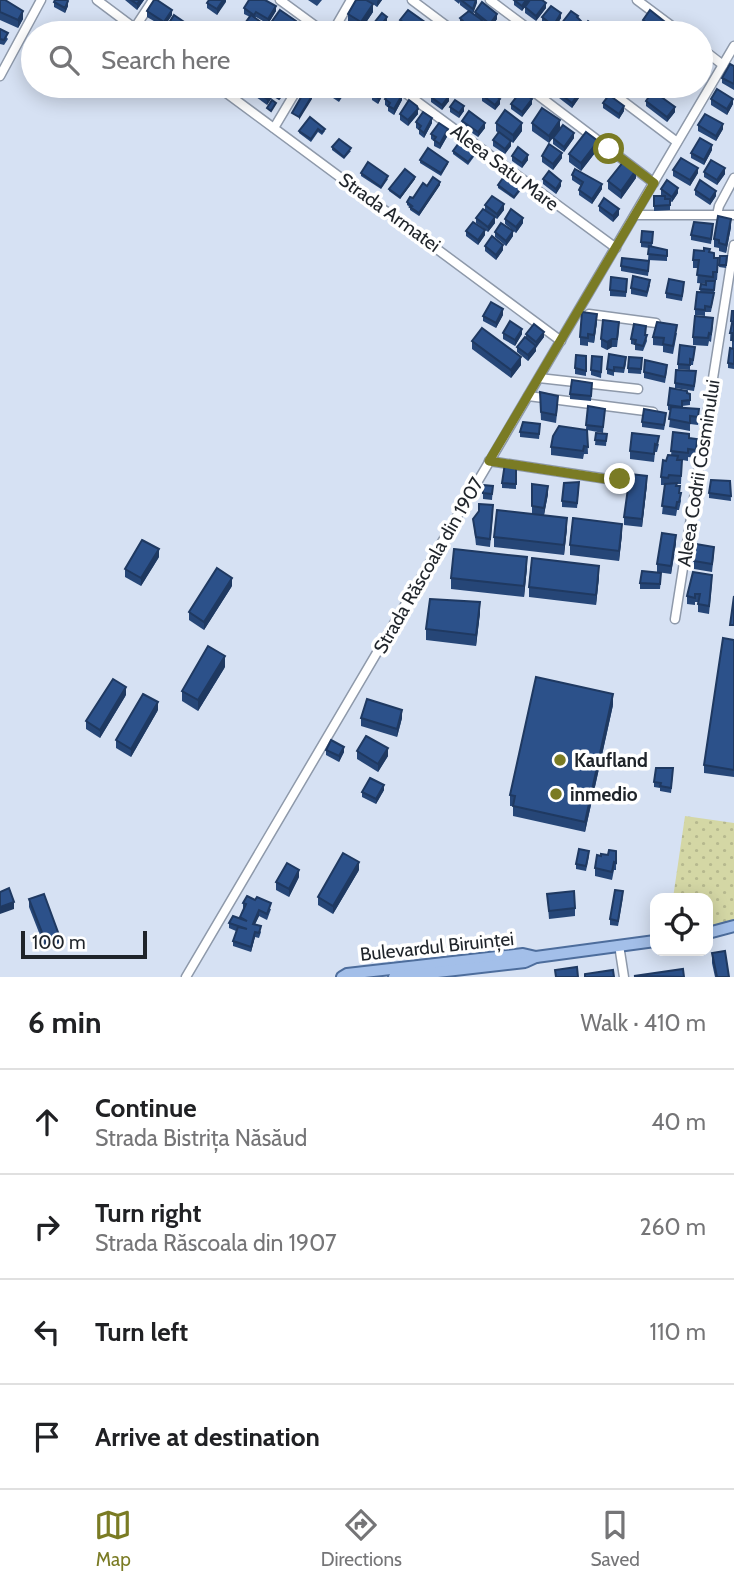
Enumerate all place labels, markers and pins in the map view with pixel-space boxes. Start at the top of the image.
place label: Kaufland [574,749,648,772]
marker: Kaufland [552,752,568,768]
place label: inmedio [570,783,638,806]
marker: inmedio [548,786,564,802]

